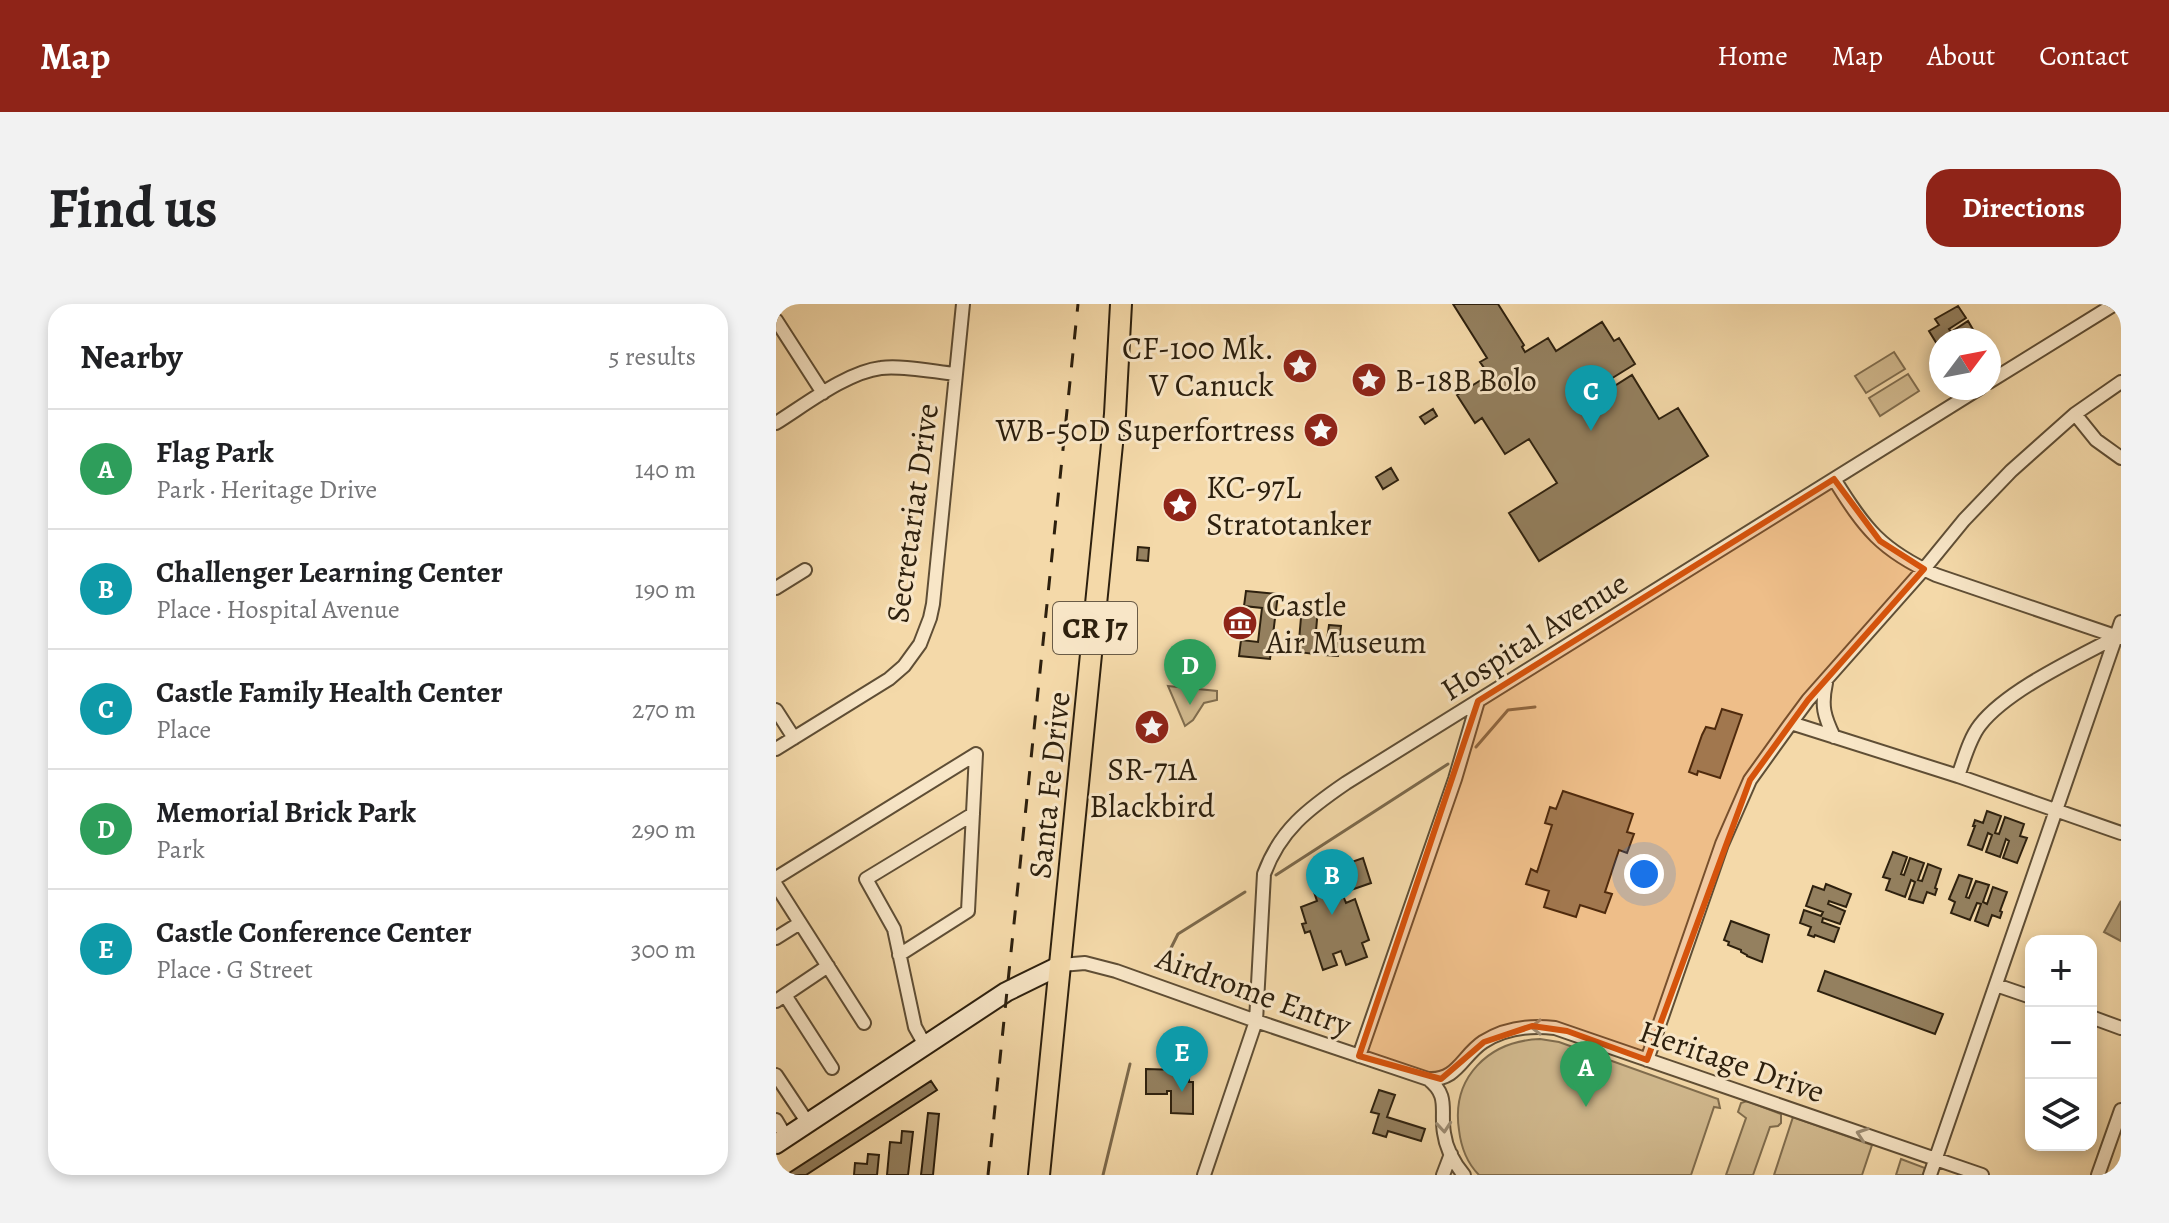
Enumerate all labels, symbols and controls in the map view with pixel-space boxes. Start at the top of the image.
text: Map [40,30,110,82]
text: Home [1717,37,1788,75]
text: Map [1832,37,1883,75]
text: About [1927,37,1995,75]
text: Contact [2039,37,2129,75]
button: Directions [1926,169,2121,247]
text: Find us [48,170,218,246]
place label: CF-100 Mk. V Canuck [1122,326,1274,407]
north arrow [1929,328,2001,400]
text: Nearby [80,333,183,380]
text: 5 results [608,339,696,374]
place icon: CF-100 Mk. V Canuck [1281,347,1319,385]
place label: B-18B Bolo [1395,358,1537,402]
place icon: B-18B Bolo [1350,361,1388,399]
pin: C [1565,365,1617,431]
street label: Secretariat Drive [875,401,949,625]
place label: WB-50D Superfortress [995,408,1295,452]
place icon: WB-50D Superfortress [1302,411,1340,449]
text: Flag Park [156,432,274,472]
text: A [98,452,114,487]
text: 140 m [635,452,696,487]
place label: KC-97L Stratotanker [1206,465,1372,546]
text: Park · Heritage Drive [156,472,377,507]
place icon: KC-97L Stratotanker [1161,486,1199,524]
text: Challenger Learning Center [156,552,503,592]
street label: Hospital Avenue [1432,561,1636,711]
text: B [98,572,114,607]
text: 190 m [635,572,696,607]
place label: Castle Air Museum [1265,583,1427,664]
text: Place · Hospital Avenue [156,592,400,627]
road number: CR J7 [1053,602,1137,654]
museum icon: Castle Air Museum [1221,604,1259,642]
pin: D [1164,639,1216,705]
text: Castle Family Health Center [156,672,503,712]
street label: Santa Fe Drive [1017,689,1081,881]
text: C [98,692,114,727]
text: 270 m [632,692,696,727]
place icon: SR-71A Blackbird [1133,708,1171,746]
text: Place [156,712,211,747]
place label: SR-71A Blackbird [1089,747,1216,828]
text: Memorial Brick Park [156,792,416,832]
text: D [97,812,115,847]
text: 290 m [631,812,696,847]
text: Park [156,832,205,867]
pin: B [1306,849,1358,915]
your location [1624,854,1664,894]
text: Castle Conference Center [156,912,471,952]
text: E [98,932,114,967]
text: 300 m [631,932,696,967]
street label: Airdrome Entry [1149,935,1358,1047]
map controls [2025,935,2097,1151]
button: + [2025,935,2097,1007]
text: Place · G Street [156,952,313,987]
button: − [2025,1007,2097,1079]
street label: Heritage Drive [1634,1009,1830,1113]
one-way arrow [1529,1018,1542,1036]
pin: E [1156,1026,1208,1092]
pin: A [1560,1041,1612,1107]
button: layers [2025,1079,2097,1151]
one-way arrow [1436,1120,1453,1133]
one-way arrow [1856,1127,1870,1143]

